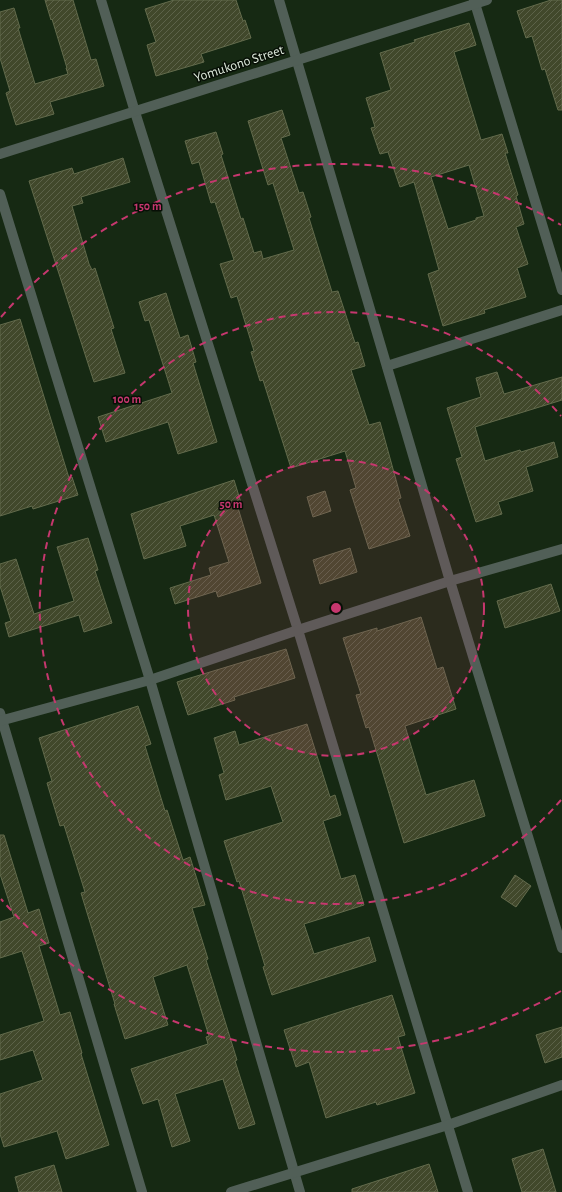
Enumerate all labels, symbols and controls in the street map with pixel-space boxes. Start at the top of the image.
street label: Yomukono Street [192,43,286,85]
text: 150 m [134,200,162,212]
text: 100 m [113,393,141,405]
text: 50 m [220,498,243,510]
centre of rings [329,601,343,615]

